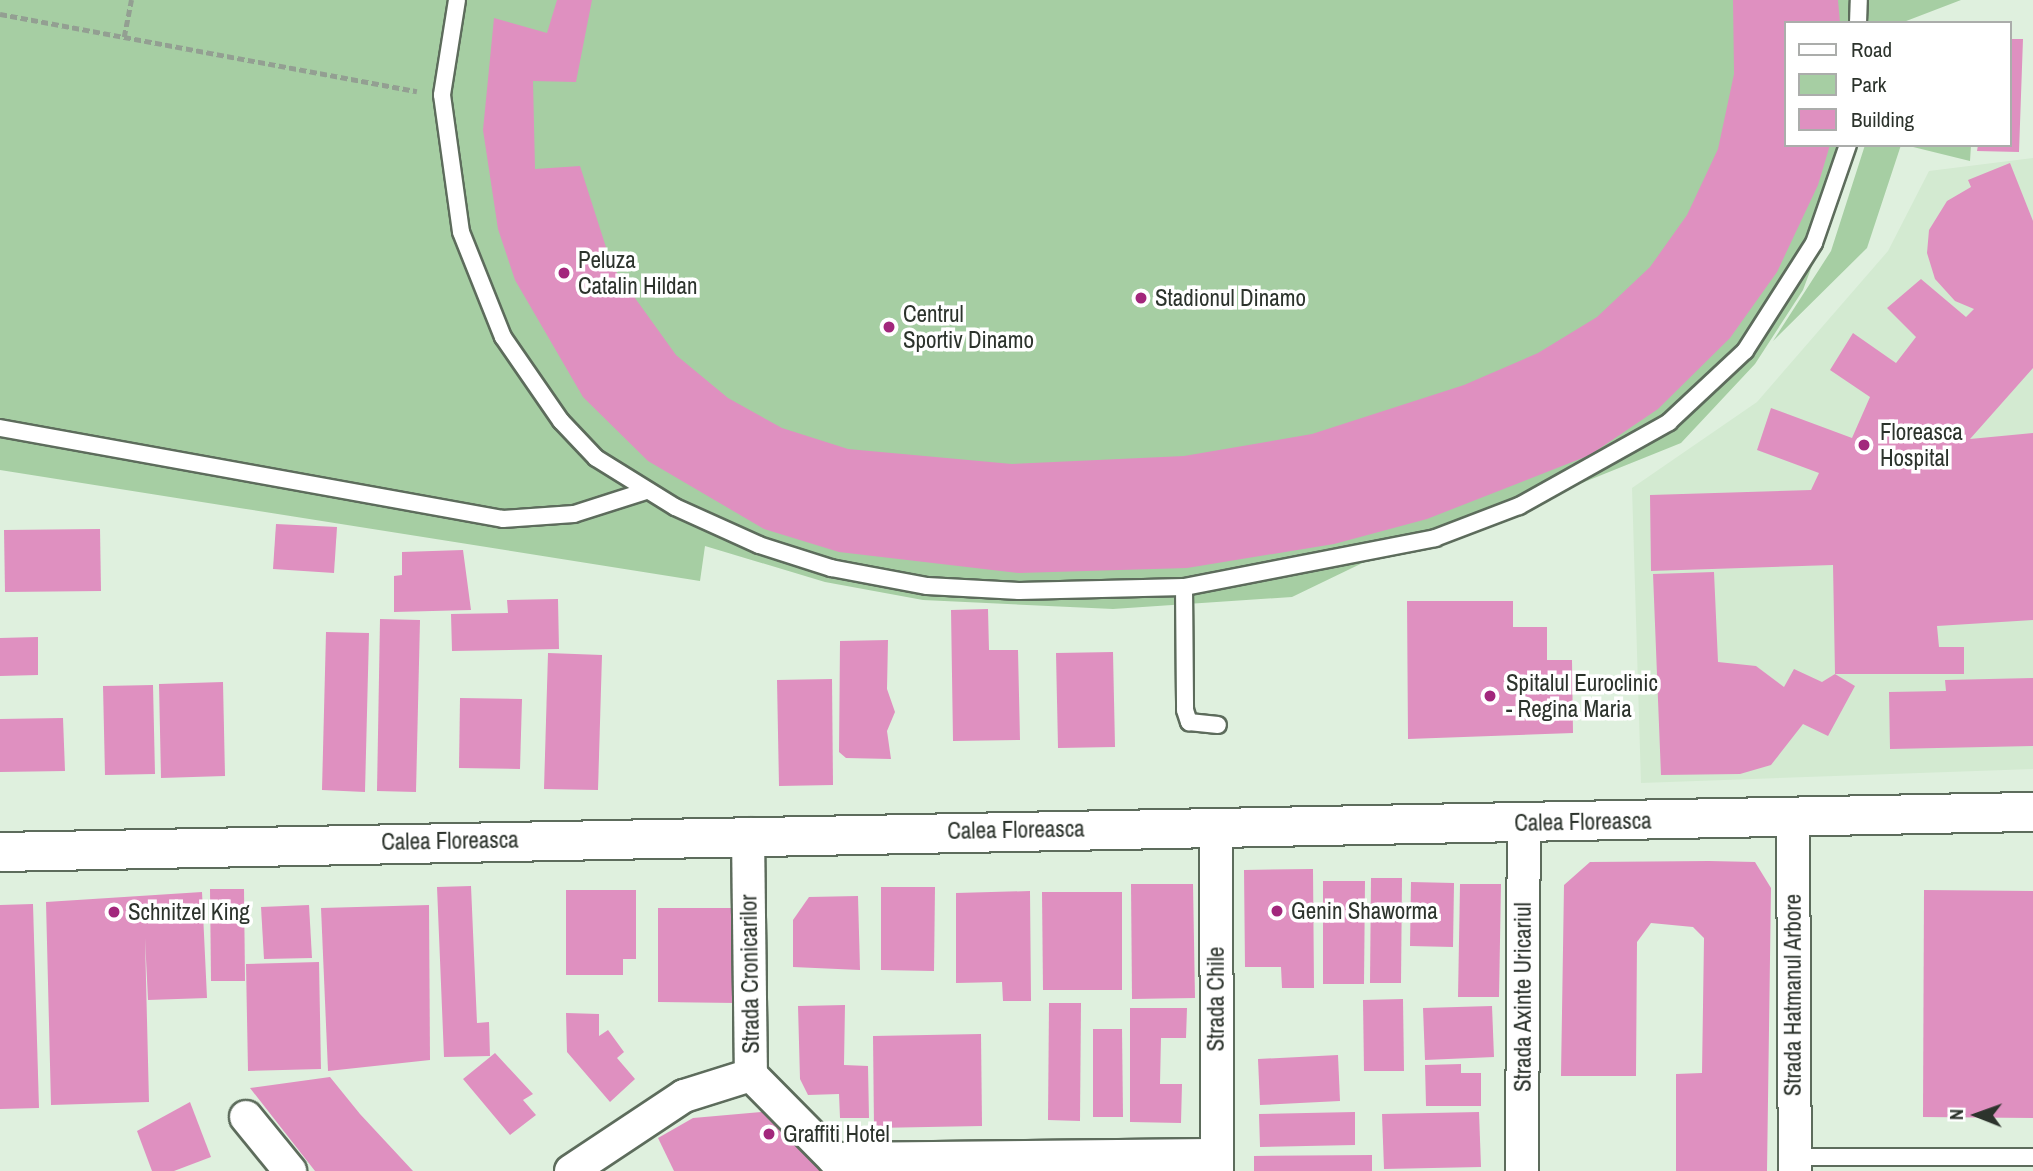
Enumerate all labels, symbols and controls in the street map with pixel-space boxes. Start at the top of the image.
legend [1784,21,2012,147]
text: Road [1851,35,1892,64]
text: Park [1851,70,1886,99]
text: Building [1851,105,1914,134]
place label: Peluza Catalin Hildan [578,246,698,300]
marker: Peluza Catalin Hildan [556,265,572,281]
place label: Stadionul Dinamo [1155,284,1306,312]
marker: Stadionul Dinamo [1133,290,1149,306]
place label: Centrul Sportiv Dinamo [903,300,1034,354]
marker: Centrul Sportiv Dinamo [881,319,897,335]
place label: Floreasca Hospital [1880,418,1963,472]
marker: Floreasca Hospital [1854,435,1874,455]
place label: Spitalul Euroclinic - Regina Maria [1506,669,1658,723]
marker: Spitalul Euroclinic - Regina Maria [1480,686,1500,706]
street label: Calea Floreasca [1514,807,1652,837]
street label: Calea Floreasca [947,815,1085,845]
street label: Calea Floreasca [381,826,519,856]
street label: Strada Hatmanul Arbore [1779,893,1807,1097]
street label: Strada Cronicarilor [735,894,765,1054]
place label: Genin Shaworma [1291,897,1438,925]
place label: Schnitzel King [128,898,250,926]
street label: Strada Axinte Uricariul [1509,902,1537,1092]
marker: Genin Shaworma [1269,903,1285,919]
marker: Schnitzel King [106,904,122,920]
street label: Strada Chile [1202,947,1230,1051]
north arrow [1942,1080,2012,1150]
text: N [1943,1109,1969,1120]
place label: Graffiti Hotel [783,1120,890,1148]
marker: Graffiti Hotel [761,1126,777,1142]

